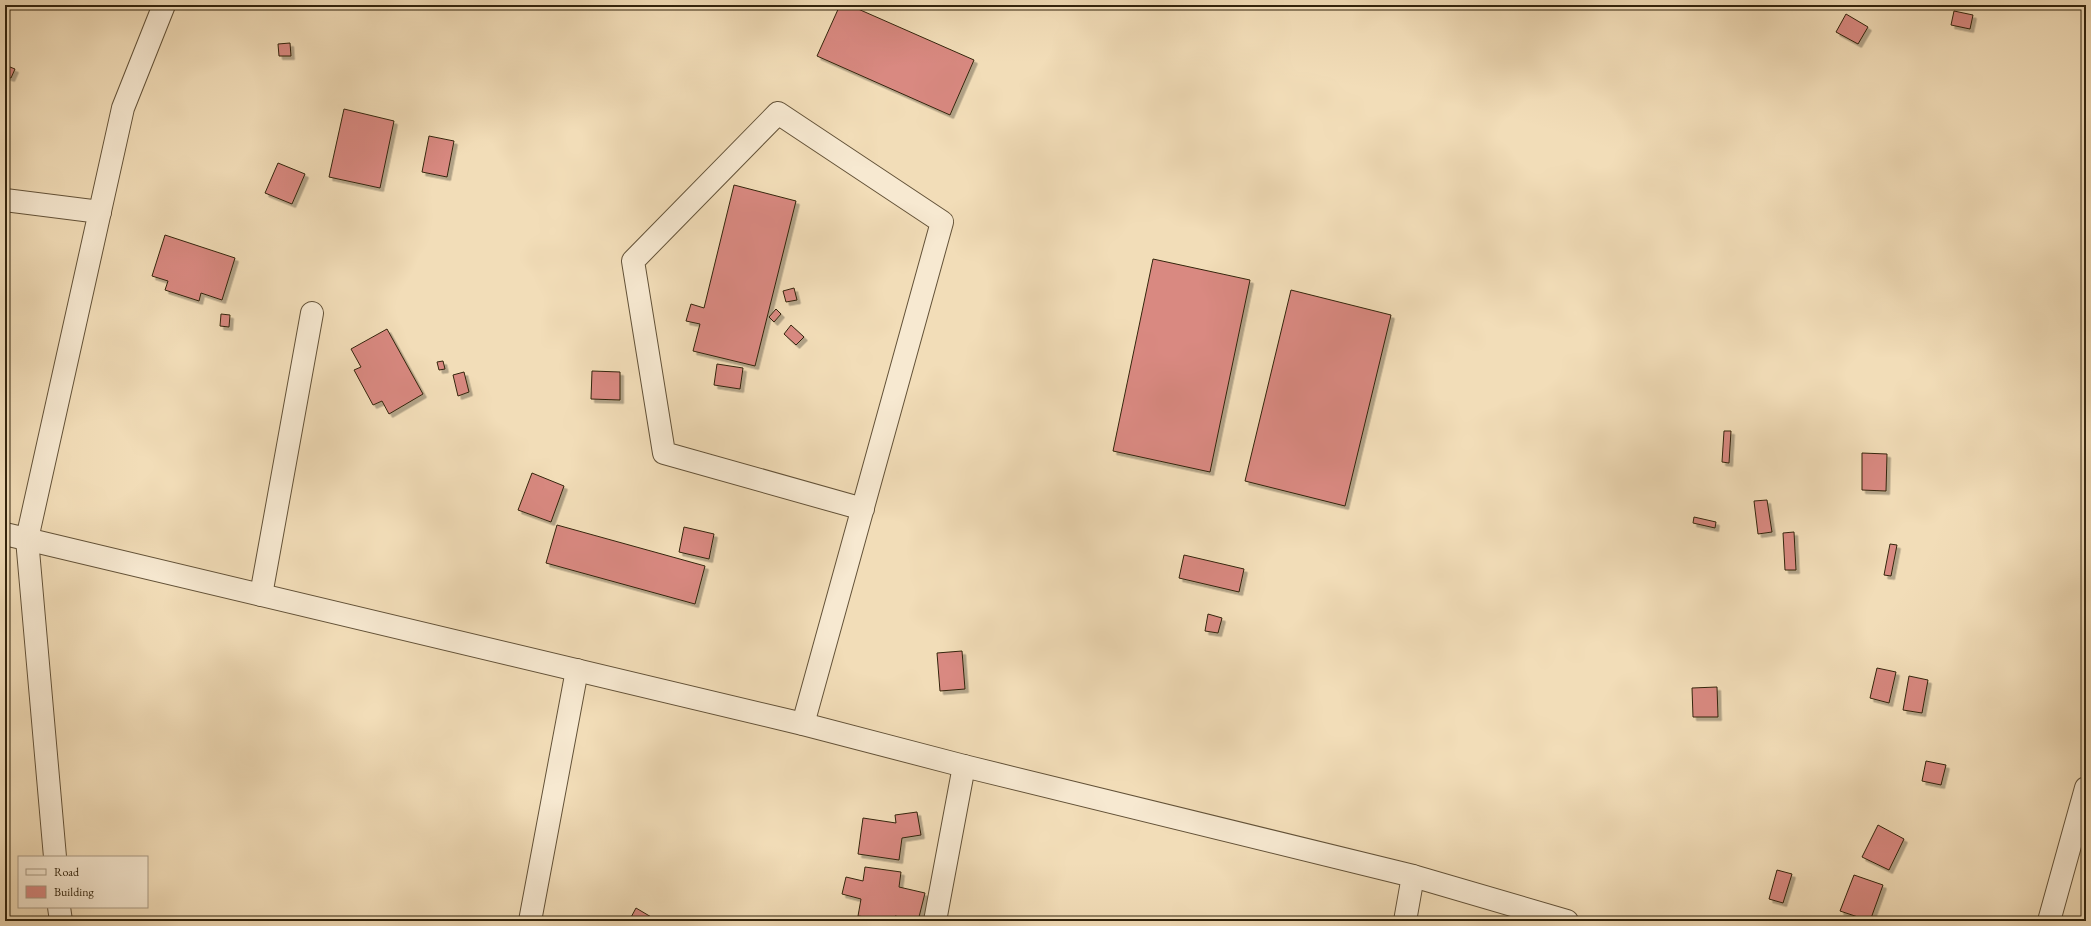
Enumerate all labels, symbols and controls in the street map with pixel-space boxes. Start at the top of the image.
legend [18,856,148,908]
text: Road [54,864,80,880]
text: Building [54,884,95,900]

